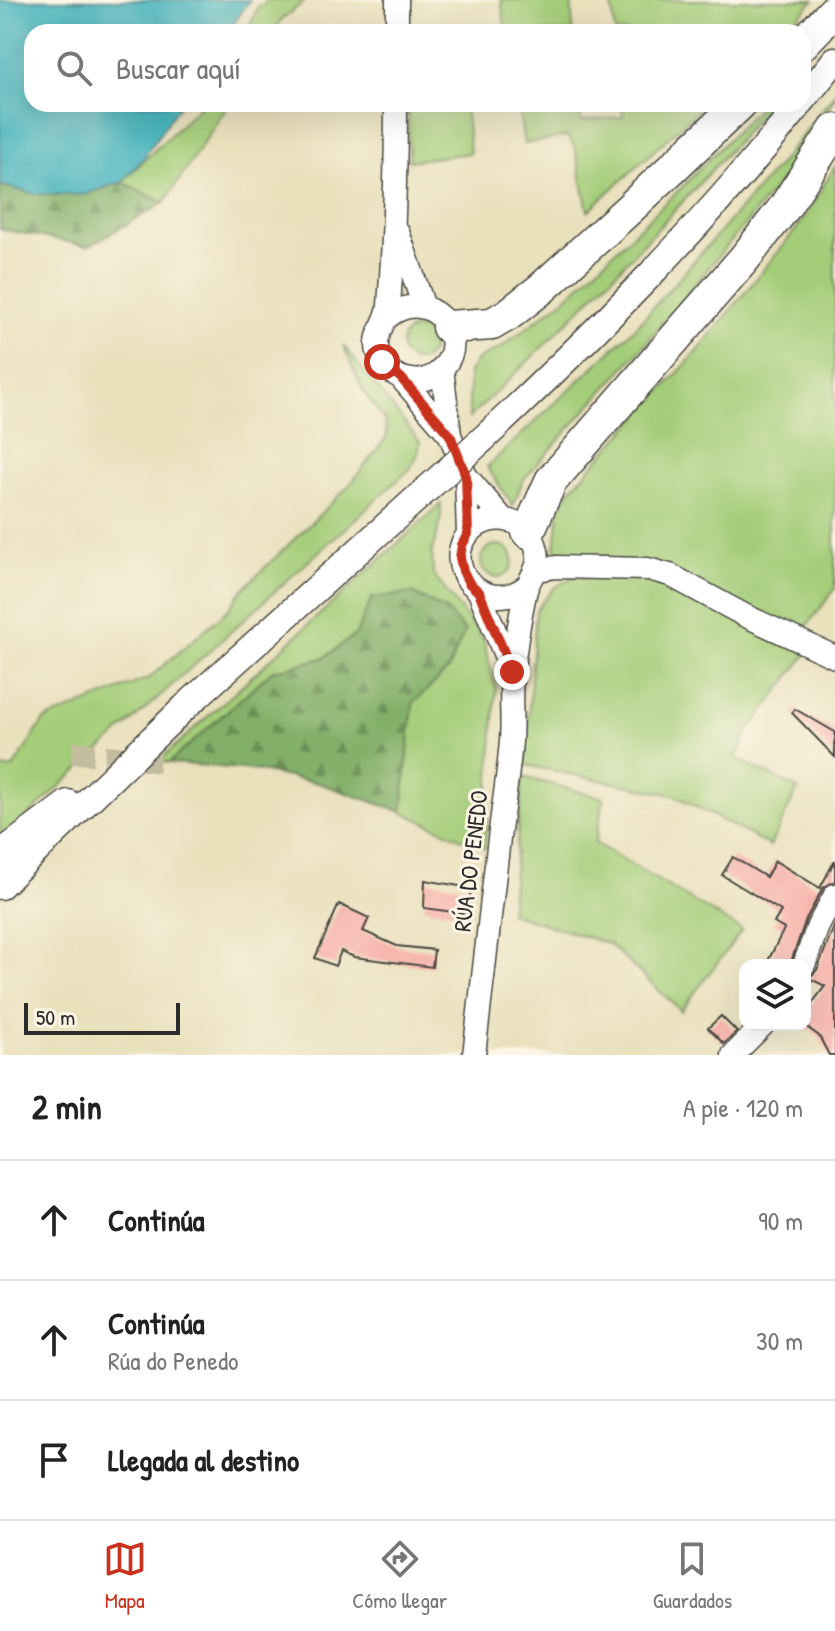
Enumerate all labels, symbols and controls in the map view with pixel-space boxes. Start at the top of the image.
search box [24,24,811,112]
icon: search [52,46,96,90]
text: Buscar aquí [116,48,241,88]
route start [364,344,400,380]
route end [494,654,530,690]
street label: RÚA DO PENEDO [445,789,495,933]
map controls [739,959,811,1031]
button: layers [739,959,811,1031]
scale bar [24,999,180,1035]
text: 50 m [36,1002,75,1032]
text: 2 min [32,1084,102,1130]
text: A pie · 120 m [683,1090,803,1125]
icon: ahead [32,1198,76,1242]
text: Continúa [108,1200,204,1240]
text: 90 m [758,1203,803,1238]
text: Continúa [108,1303,204,1343]
icon: ahead [32,1318,76,1362]
text: 30 m [756,1323,803,1358]
text: Rúa do Penedo [108,1343,239,1378]
icon: arrive [32,1438,76,1482]
text: Llegada al destino [108,1440,299,1480]
tab: Mapa [103,1537,147,1615]
tab: Cómo llegar [352,1537,447,1615]
tab: Guardados [653,1537,732,1615]

